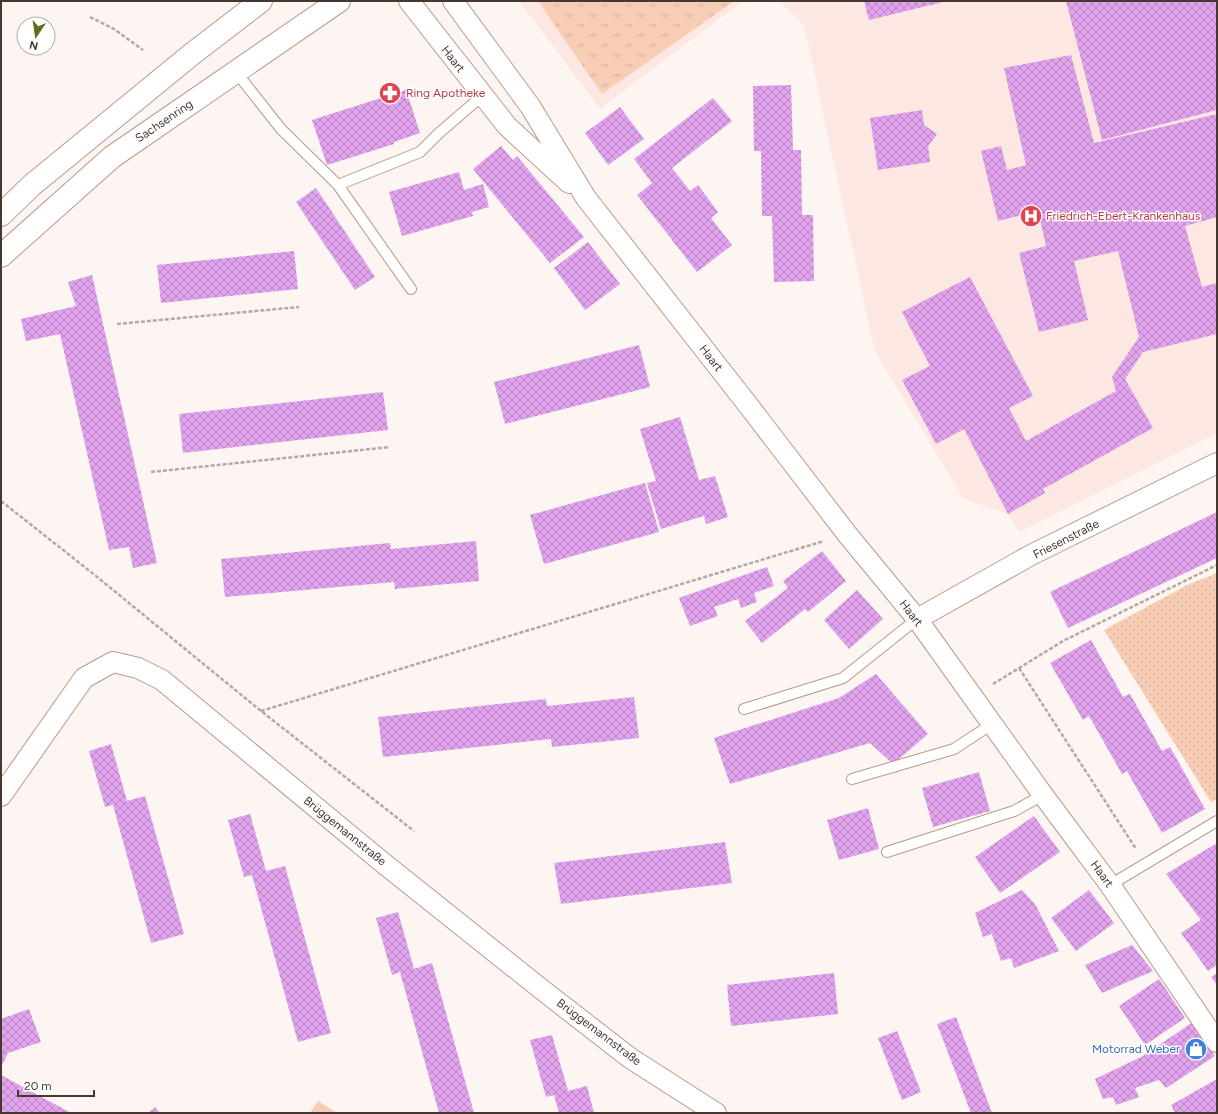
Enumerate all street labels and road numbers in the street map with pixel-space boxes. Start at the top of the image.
street label: Haart [438,43,468,75]
street label: Sachsenring [133,97,195,145]
street label: Haart [696,342,726,374]
street label: Friesenstraße [1031,516,1102,562]
street label: Haart [896,597,926,629]
street label: Brüggemannstraße [301,793,389,869]
street label: Haart [1088,858,1117,891]
street label: Brüggemannstraße [554,996,644,1069]

